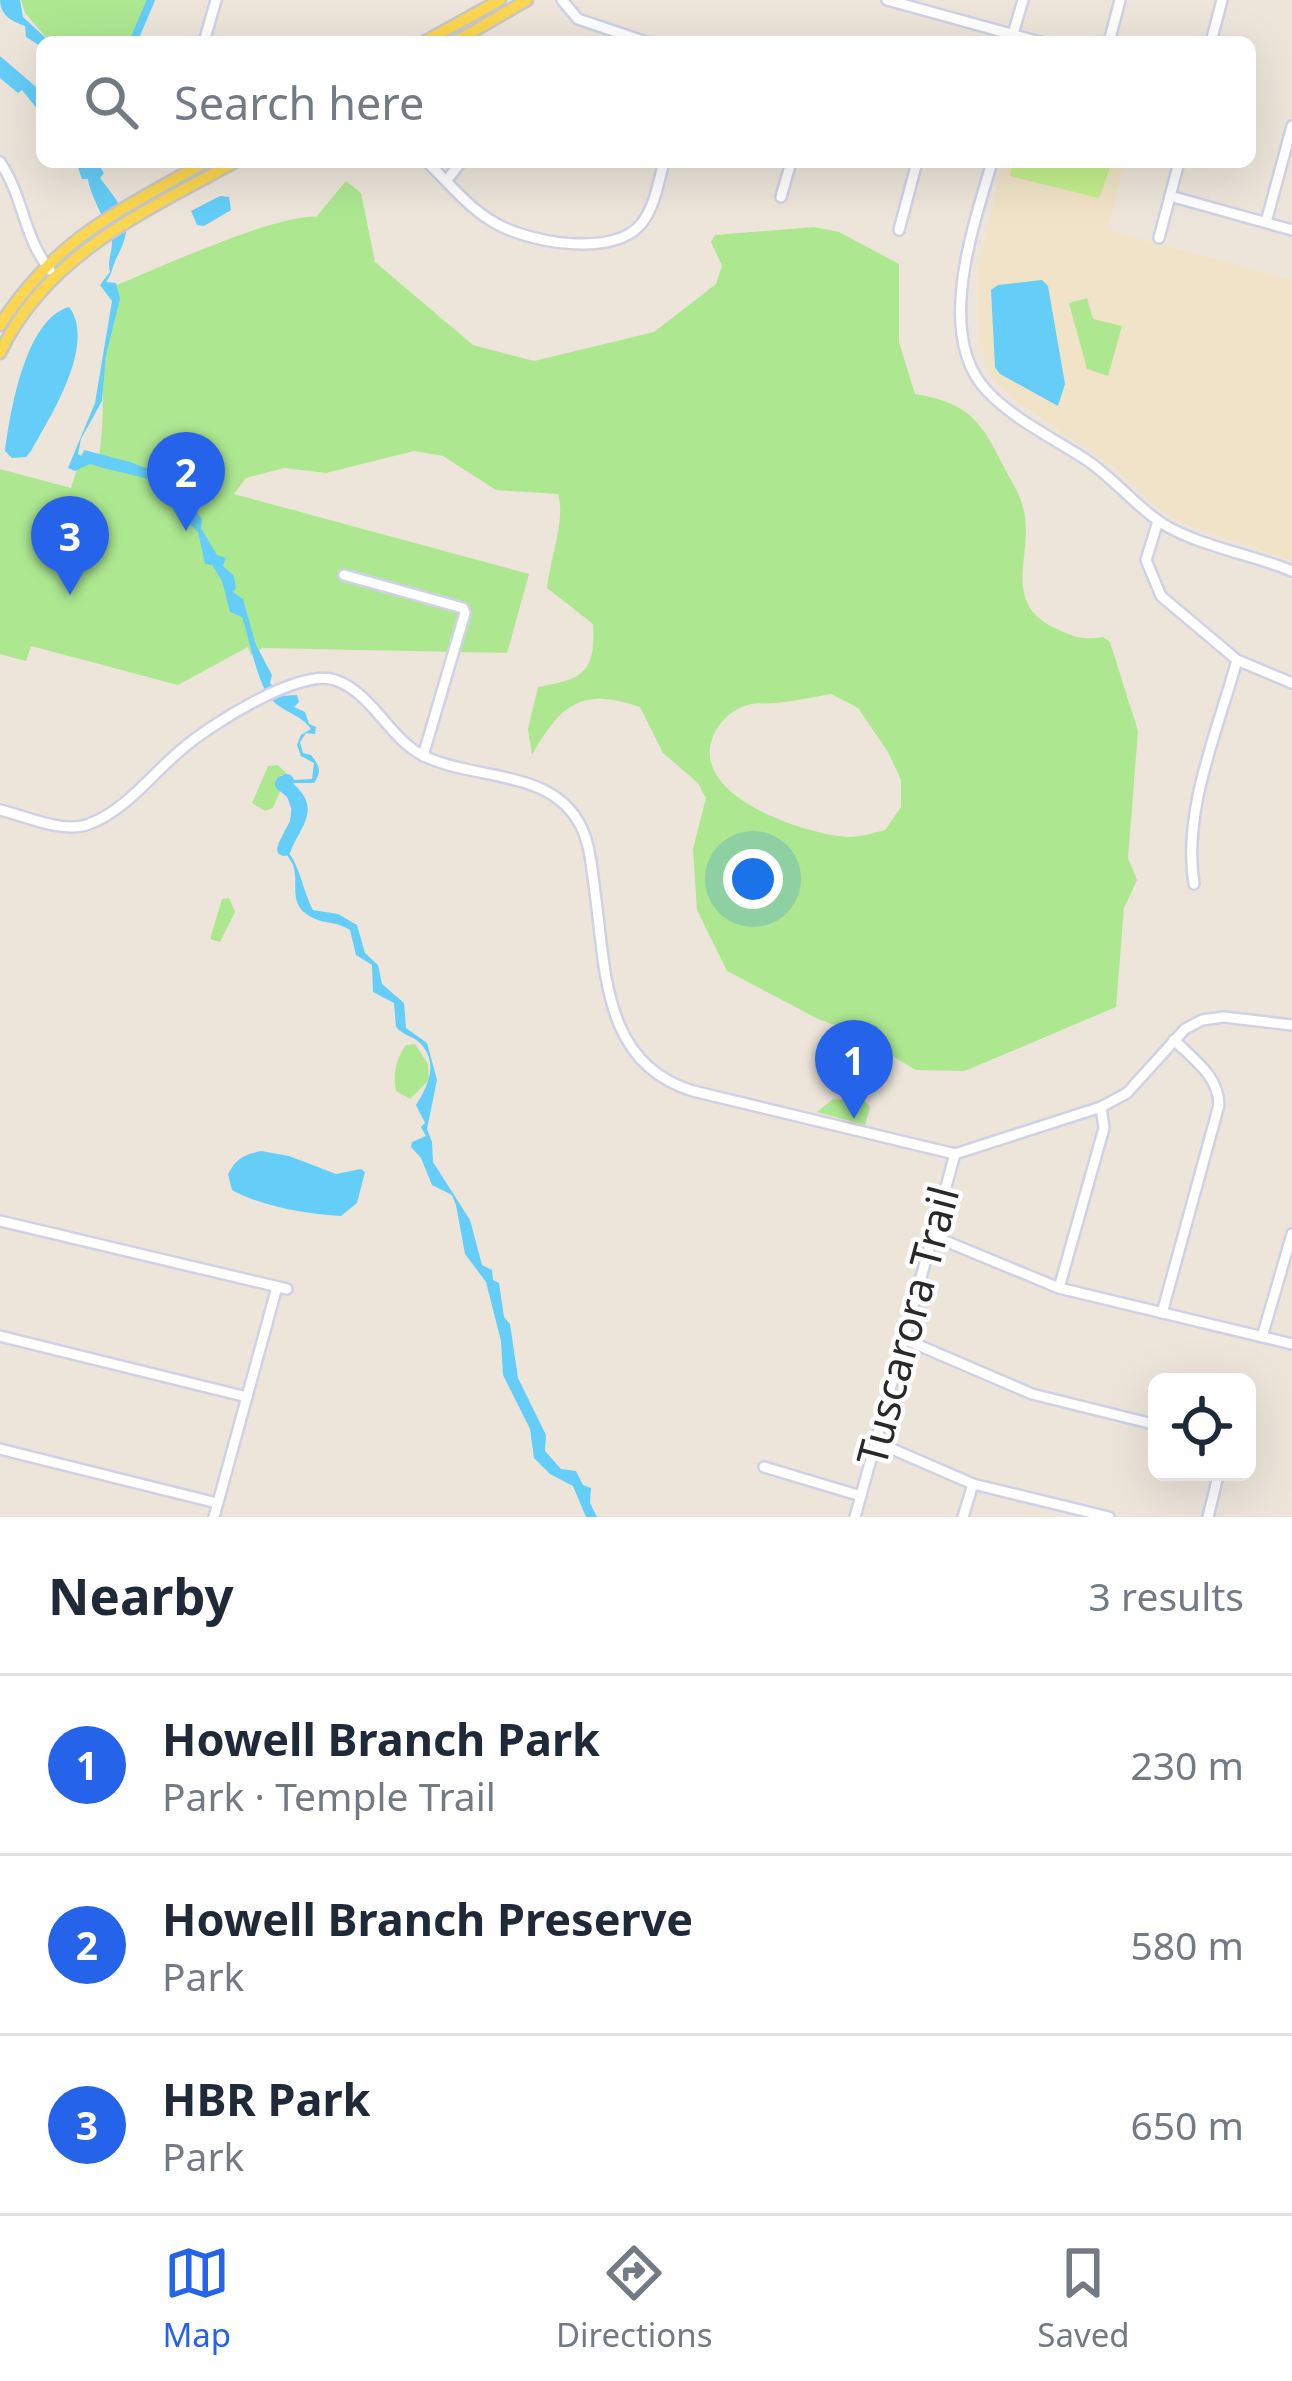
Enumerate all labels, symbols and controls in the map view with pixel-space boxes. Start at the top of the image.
search box [36,36,1256,168]
icon: search [78,69,144,135]
text: Search here [174,72,424,133]
pin: 2 [147,432,225,531]
pin: 3 [31,496,109,595]
your location [723,849,783,909]
pin: 1 [815,1020,893,1119]
street label: Tuscarora Trail [842,1180,971,1472]
map controls [1148,1373,1256,1481]
button: locate [1148,1373,1256,1481]
text: Nearby [48,1560,234,1630]
text: 3 results [1089,1569,1244,1622]
text: Howell Branch Park [162,1708,600,1769]
text: 1 [76,1738,98,1791]
text: 230 m [1130,1738,1244,1791]
text: Park · Temple Trail [162,1769,496,1822]
text: Howell Branch Preserve [162,1888,693,1949]
text: 2 [76,1918,98,1971]
text: 580 m [1130,1918,1244,1971]
text: Park [162,1949,244,2002]
text: HBR Park [162,2068,371,2129]
text: 3 [76,2098,98,2151]
text: 650 m [1130,2098,1244,2151]
text: Park [162,2129,244,2182]
tab: Map [162,2240,231,2357]
tab: Directions [556,2240,713,2357]
tab: Saved [1037,2240,1130,2357]

